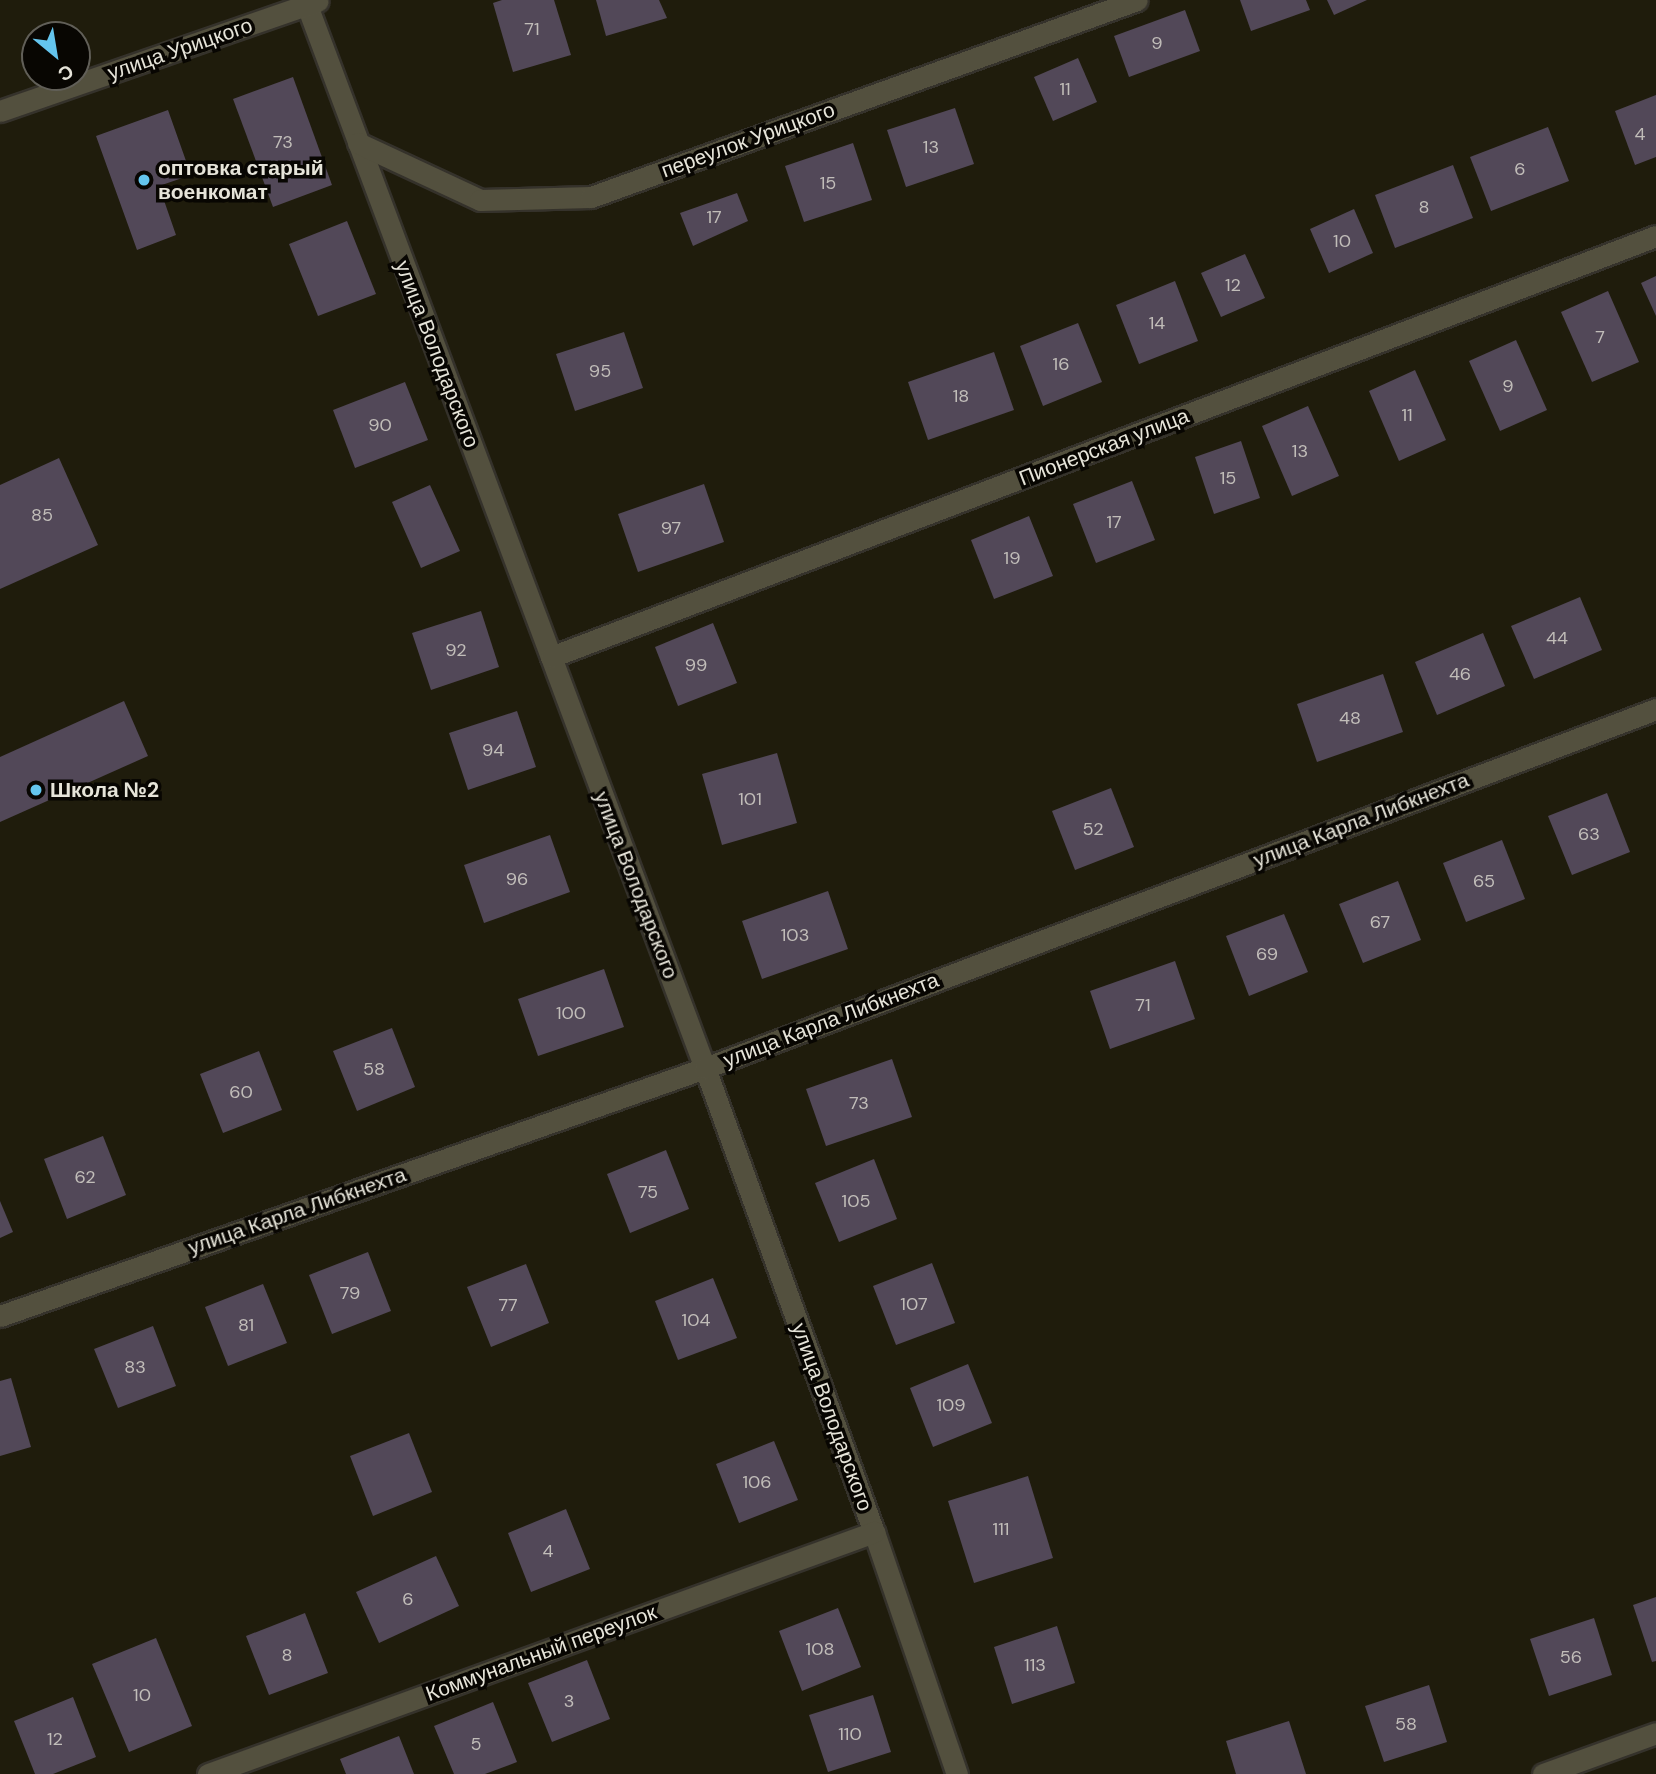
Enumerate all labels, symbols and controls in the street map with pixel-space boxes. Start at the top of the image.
street label: улица Урицкого [104,12,256,86]
house number: 71 [524,18,540,40]
north arrow [21,21,91,91]
house number: 9 [1151,32,1163,54]
text: С [54,59,78,87]
house number: 11 [1059,78,1071,100]
street label: переулок Урицкого [658,97,838,183]
house number: 4 [1635,123,1645,145]
house number: 73 [273,131,293,153]
house number: 13 [923,136,939,158]
place label: оптовка старый военкомат [158,155,324,205]
house number: 6 [1514,158,1526,180]
marker: оптовка старый военкомат [136,172,152,188]
house number: 15 [820,172,836,194]
house number: 8 [1419,196,1429,218]
house number: 17 [706,206,722,228]
house number: 10 [1333,230,1351,252]
street label: улица Володарского [390,257,484,451]
house number: 12 [1225,274,1241,296]
house number: 14 [1149,312,1165,334]
house number: 7 [1595,326,1605,348]
house number: 16 [1053,353,1069,375]
house number: 95 [589,360,611,382]
house number: 9 [1502,375,1514,397]
house number: 18 [953,385,969,407]
street label: Пионерская улица [1015,403,1193,491]
house number: 11 [1401,404,1413,426]
house number: 90 [368,414,392,436]
house number: 13 [1292,440,1308,462]
house number: 15 [1220,467,1236,489]
house number: 85 [31,504,53,526]
house number: 17 [1106,511,1122,533]
house number: 97 [661,517,681,539]
house number: 19 [1004,547,1020,569]
house number: 44 [1546,627,1568,649]
house number: 92 [445,639,467,661]
house number: 99 [685,654,707,676]
house number: 46 [1449,663,1471,685]
house number: 48 [1339,707,1361,729]
house number: 94 [482,739,504,761]
street label: улица Карла Либкнехта [1250,767,1472,873]
place label: Школа №2 [50,777,159,803]
marker: Школа №2 [28,782,44,798]
street label: улица Володарского [589,788,683,982]
house number: 101 [738,788,762,810]
house number: 52 [1082,818,1104,840]
house number: 63 [1578,823,1600,845]
house number: 96 [506,868,528,890]
house number: 65 [1473,870,1495,892]
house number: 67 [1370,911,1390,933]
house number: 103 [781,924,809,946]
house number: 69 [1256,943,1278,965]
street label: улица Карла Либкнехта [720,967,942,1073]
house number: 71 [1135,994,1151,1016]
house number: 100 [556,1002,586,1024]
house number: 58 [363,1058,385,1080]
house number: 60 [229,1081,253,1103]
house number: 73 [849,1092,869,1114]
street label: улица Карла Либкнехта [185,1162,409,1260]
house number: 62 [74,1166,96,1188]
house number: 75 [638,1181,658,1203]
house number: 105 [842,1190,870,1212]
house number: 79 [340,1282,360,1304]
house number: 107 [900,1293,928,1315]
house number: 77 [498,1294,518,1316]
house number: 104 [682,1309,710,1331]
house number: 81 [238,1314,254,1336]
street label: улица Володарского [786,1320,878,1514]
house number: 83 [124,1356,146,1378]
house number: 109 [936,1394,966,1416]
house number: 106 [742,1471,772,1493]
house number: 111 [993,1518,1009,1540]
house number: 4 [543,1540,553,1562]
house number: 6 [402,1588,414,1610]
street label: Коммунальный переулок [422,1600,660,1706]
house number: 108 [806,1638,834,1660]
house number: 8 [282,1644,292,1666]
house number: 56 [1560,1646,1582,1668]
house number: 113 [1024,1654,1046,1676]
house number: 10 [133,1684,151,1706]
house number: 3 [564,1690,574,1712]
house number: 58 [1395,1713,1417,1735]
house number: 110 [838,1723,862,1745]
house number: 12 [47,1728,63,1750]
house number: 5 [471,1733,481,1755]

